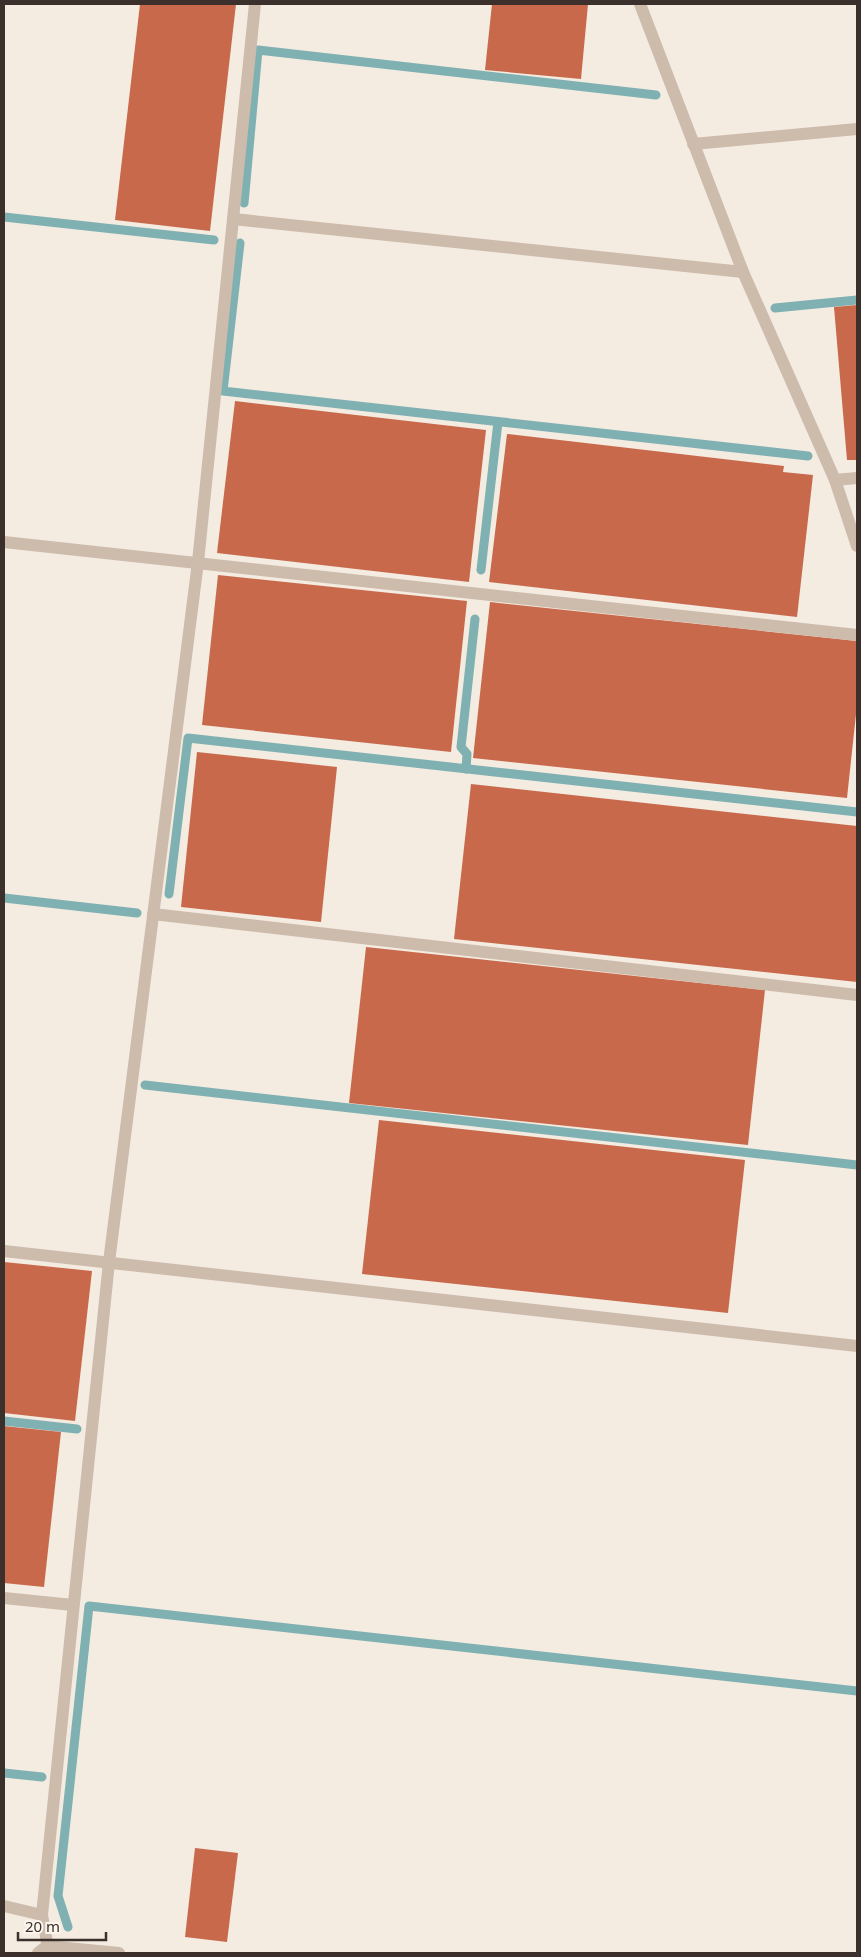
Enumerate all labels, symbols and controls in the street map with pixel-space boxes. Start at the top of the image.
scale bar [18,1910,105,1942]
text: 20 m [25,1916,60,1936]

